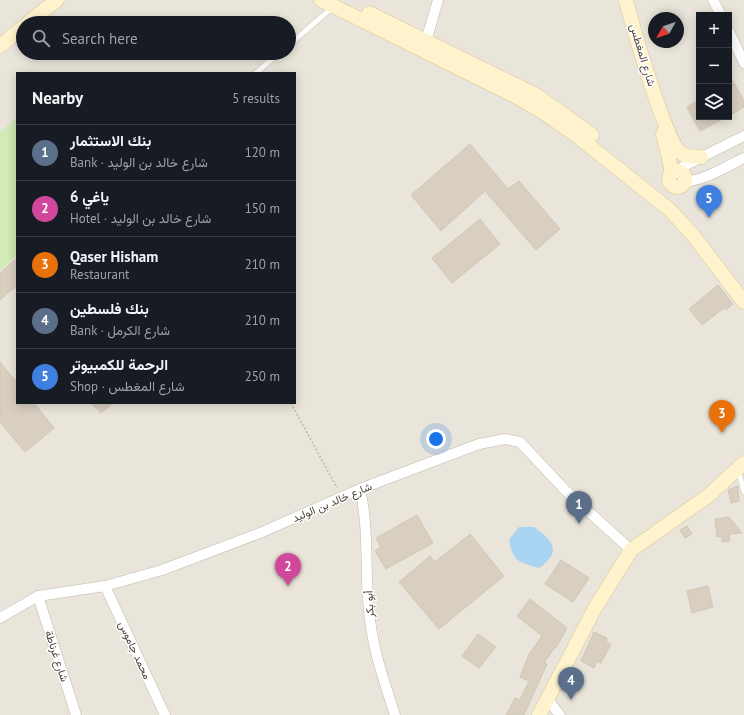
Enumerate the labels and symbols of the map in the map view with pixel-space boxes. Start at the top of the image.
north arrow [648,12,684,48]
street label: شارع المغطس [626,22,659,88]
pin: 5 [696,185,722,218]
pin: 3 [709,400,735,433]
your location [426,429,446,449]
street label: شارع خالد بن الوليد [290,479,375,526]
pin: 1 [566,491,592,524]
pin: 2 [275,553,301,586]
street label: أبو بكر [361,590,377,619]
street label: محمد جاموس [115,619,155,681]
street label: شارع غرناطة [41,629,72,684]
pin: 4 [558,667,584,700]

